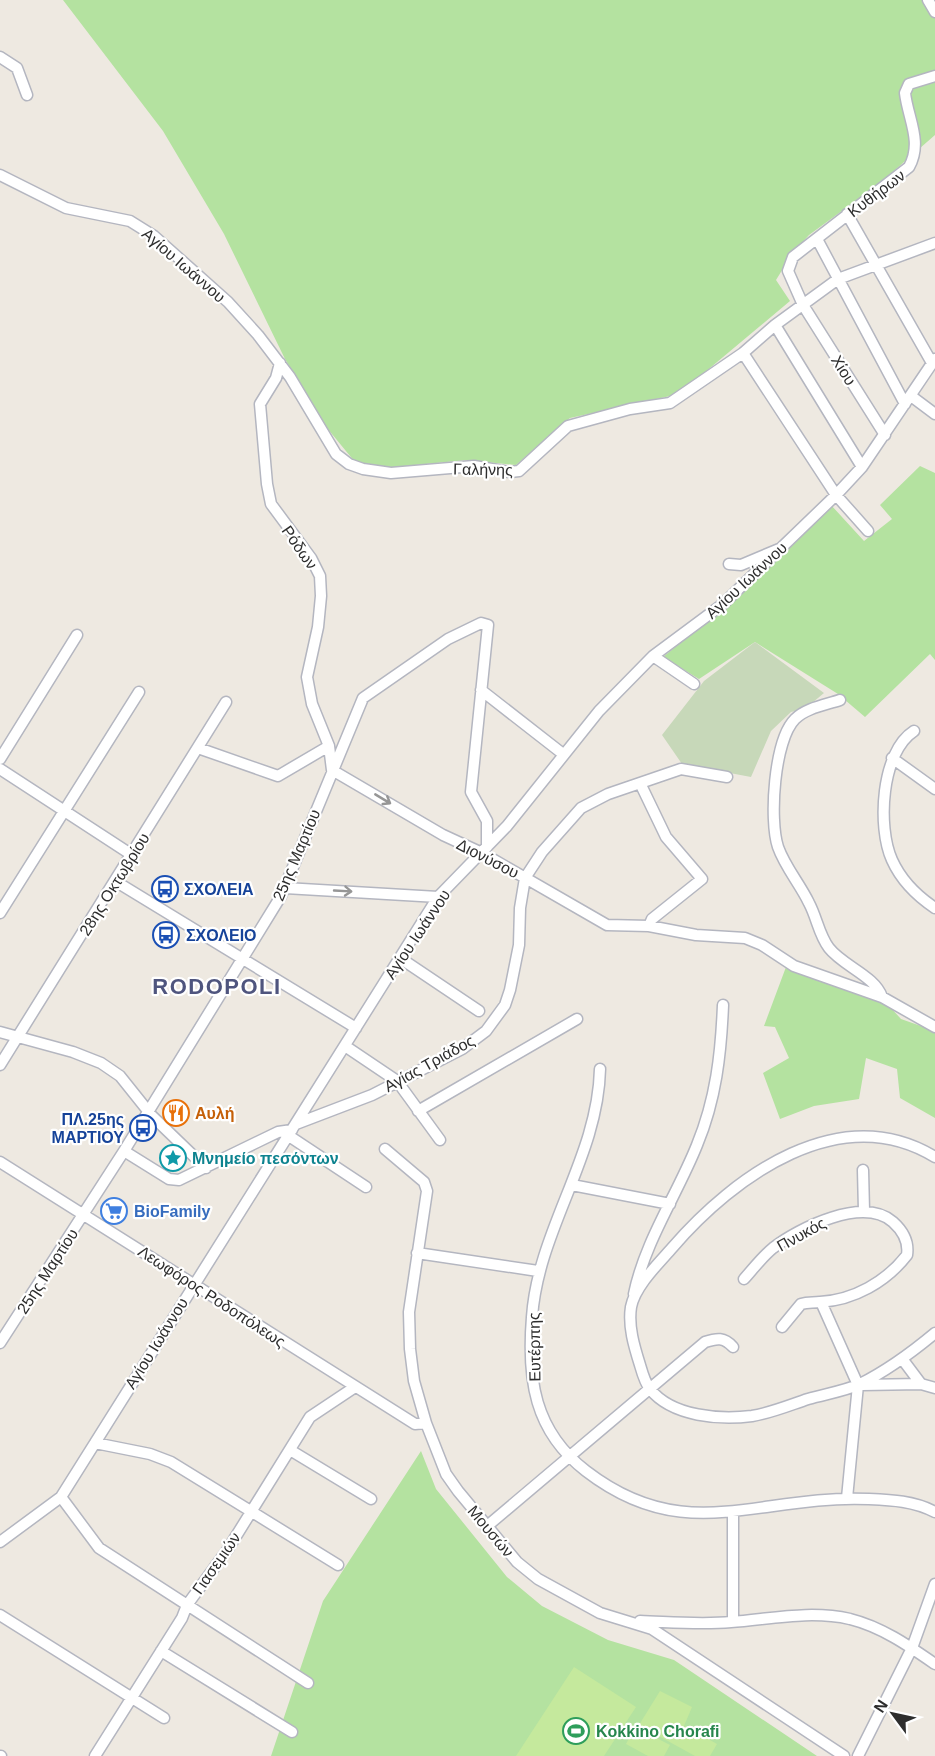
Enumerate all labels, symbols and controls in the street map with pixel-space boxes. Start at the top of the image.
street label: Κυθήρων [845,167,908,220]
street label: Αγίου Ιωάννου [139,225,228,306]
street label: Χίου [828,352,859,388]
street label: Γαλήνης [453,460,513,479]
street label: Ρόδων [279,522,321,572]
street label: Αγίου Ιωάννου [703,539,790,622]
one-way arrow [374,793,391,805]
street label: 25ης Μαρτίου [270,807,323,904]
street label: 28ης Οκτωβρίου [76,830,153,939]
street label: Διονύσου [454,836,522,881]
bus stop icon: ΣΧΟΛΕΙΑ [150,874,180,904]
place label: ΣΧΟΛΕΙΑ [184,881,254,898]
one-way arrow [333,886,353,897]
street label: Αγίου Ιωάννου [381,886,454,982]
bus stop icon: ΣΧΟΛΕΙΟ [151,920,181,950]
place label: ΣΧΟΛΕΙΟ [186,927,257,944]
district label: RODOPOLI [152,974,282,999]
street label: Αγίας Τριάδος [381,1032,477,1095]
restaurant icon: Αυλή [161,1098,191,1128]
place label: Αυλή [195,1105,235,1122]
place label: ΠΛ.25ης ΜΑΡΤΙΟΥ [52,1111,124,1146]
bus stop icon: ΠΛ.25ης ΜΑΡΤΙΟΥ [128,1113,158,1143]
place icon: Μνημείο πεσόντων [158,1143,188,1173]
place label: Μνημείο πεσόντων [192,1150,339,1167]
supermarket icon: BioFamily [99,1196,129,1226]
place label: BioFamily [134,1203,211,1220]
street label: Πνυκός [774,1214,829,1255]
street label: 25ης Μαρτίου [14,1226,81,1317]
street label: Λεωφόρος Ροδοπόλεως [135,1242,289,1351]
street label: Αγίου Ιωάννου [122,1295,191,1392]
street label: Ευτέρπης [525,1312,544,1382]
street label: Μουσών [464,1502,517,1560]
street label: Γιασεμιών [189,1529,244,1597]
north arrow [863,1684,923,1744]
text: N [871,1697,891,1716]
sports icon: Kokkino Chorafi [561,1716,591,1746]
place label: Kokkino Chorafi [596,1723,720,1740]

